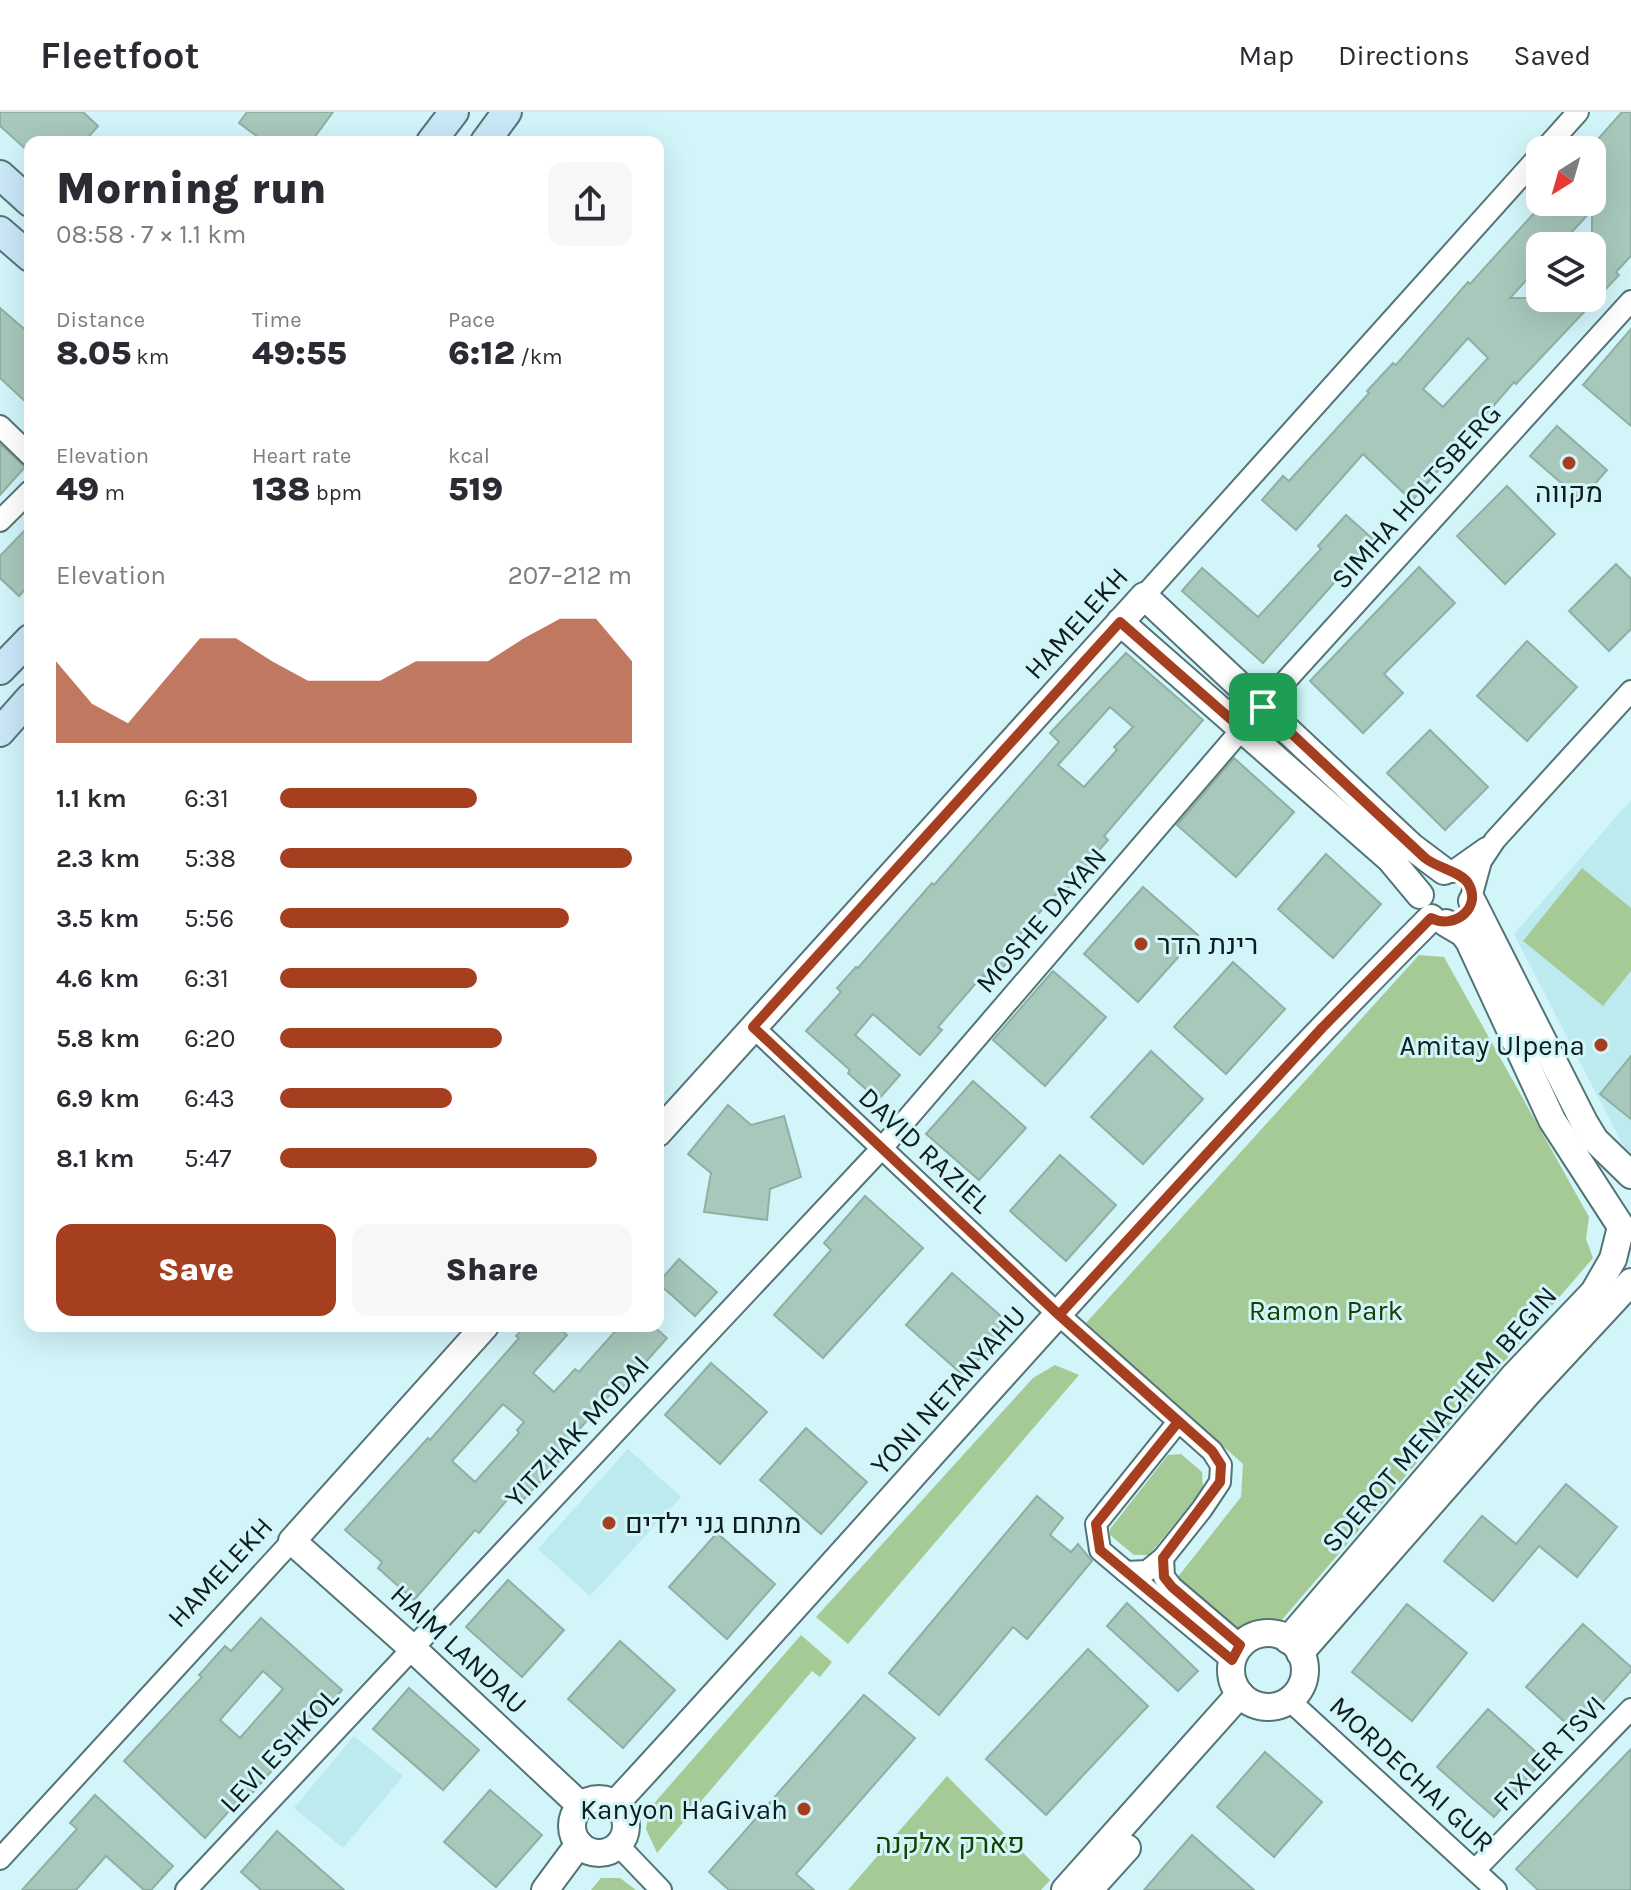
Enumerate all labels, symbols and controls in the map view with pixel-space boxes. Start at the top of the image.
text: Fleetfoot [40,33,200,78]
text: Map [1239,39,1294,72]
text: Directions [1338,39,1470,72]
text: Saved [1514,39,1591,72]
north arrow [1526,136,1606,216]
map controls [1526,136,1606,312]
button: share [548,162,632,246]
text: Morning run [56,163,327,214]
text: 08:58 · 7 × 1.1 km [56,219,246,250]
button: layers [1526,232,1606,312]
text: Distance [56,307,145,333]
text: Time [252,307,301,333]
text: Pace [448,307,495,333]
text: 8.05 [56,333,131,373]
text: 49:55 [252,333,347,373]
text: 6:12 [448,333,515,373]
text: km [131,344,169,370]
text: /km [515,344,563,370]
street label: SIMHA HOLTSBERG [1324,397,1508,595]
text: Elevation [56,443,149,469]
text: Heart rate [252,443,351,469]
text: kcal [448,443,490,469]
marker: מקווה [1560,454,1578,472]
text: 49 [56,469,99,509]
text: 138 [252,469,310,509]
text: 519 [448,469,503,509]
place label: מקווה [1535,476,1603,509]
text: m [99,480,125,506]
text: bpm [310,480,362,506]
text: Elevation [56,560,166,591]
text: 207–212 m [508,560,632,591]
street label: HAMELEKH [1017,560,1135,686]
pin [1229,673,1297,741]
icon: arrive [1241,685,1285,729]
text: 1.1 km [56,783,127,814]
text: 6:31 [184,783,229,814]
street label: MOSHE DAYAN [969,840,1113,1000]
text: 2.3 km [56,843,140,874]
text: 5:38 [184,843,236,874]
text: 3.5 km [56,903,140,934]
text: 5:56 [184,903,234,934]
place label: רינת הדר [1157,928,1258,961]
marker: רינת הדר [1132,935,1150,953]
text: 4.6 km [56,963,139,994]
text: 6:31 [184,963,229,994]
text: 5.8 km [56,1023,140,1054]
text: 6:20 [184,1023,235,1054]
place label: Amitay Ulpena [1400,1029,1585,1062]
marker: Amitay Ulpena [1592,1036,1610,1054]
street label: DAVID RAZIEL [852,1080,998,1220]
text: 6.9 km [56,1083,140,1114]
text: 6:43 [184,1083,235,1114]
text: 8.1 km [56,1143,134,1174]
text: 5:47 [184,1143,231,1174]
button: Save [56,1224,336,1316]
button: Share [352,1224,632,1316]
street label: SDEROT MENACHEM BEGIN [1314,1279,1564,1559]
park label: Ramon Park [1249,1294,1403,1327]
street label: YONI NETANYAHU [863,1299,1033,1481]
street label: YITZHAK MODAI [498,1348,656,1514]
place label: מתחם גני ילדים [625,1507,801,1540]
street label: HAMELEKH [161,1510,279,1634]
marker: מתחם גני ילדים [600,1514,618,1532]
street label: HAIM LANDAU [384,1578,534,1720]
street label: LEVI ESHKOL [213,1681,345,1819]
street label: FIXLER TSVI [1486,1688,1612,1818]
street label: MORDECHAI GUR [1323,1689,1501,1859]
place label: Kanyon HaGivah [580,1793,788,1826]
marker: Kanyon HaGivah [795,1800,813,1818]
park label: פארק אלקנה [875,1827,1025,1860]

